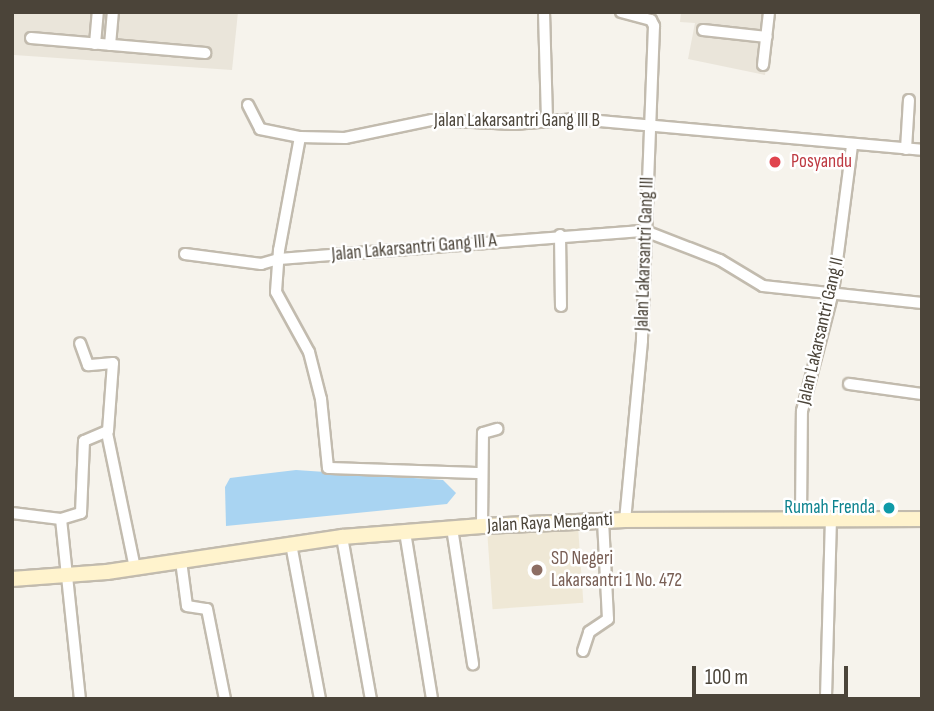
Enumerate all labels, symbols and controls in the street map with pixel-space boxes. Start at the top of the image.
street label: Jalan Lakarsantri Gang III B [434,110,600,132]
place label: Posyandu [791,151,852,173]
marker: Posyandu [765,152,785,172]
street label: Jalan Lakarsantri Gang III [631,176,659,332]
street label: Jalan Lakarsantri Gang III A [331,229,497,267]
street label: Jalan Lakarsantri Gang II [793,255,849,407]
place label: Rumah Frenda [784,497,875,519]
marker: Rumah Frenda [881,500,897,516]
street label: Jalan Raya Menganti [487,508,613,538]
place label: SD Negeri Lakarsantri 1 No. 472 [551,548,682,592]
marker: SD Negeri Lakarsantri 1 No. 472 [529,562,545,578]
scale bar [696,652,852,696]
text: 100 m [705,665,748,690]

